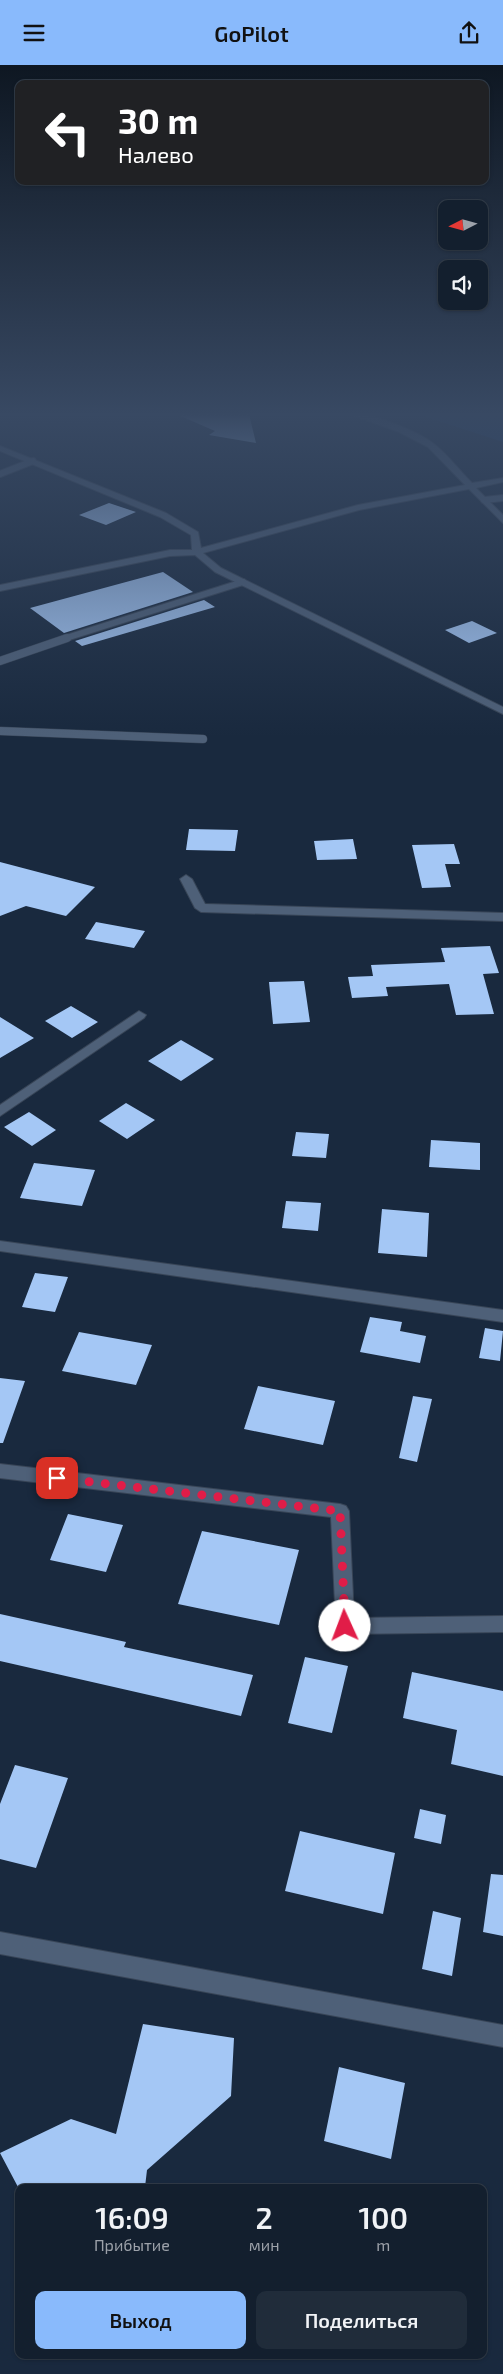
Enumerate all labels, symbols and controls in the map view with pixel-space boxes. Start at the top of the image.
icon: menu [20,19,48,47]
icon: share [455,19,483,47]
text: GoPilot [214,20,289,46]
text: 30 m [118,99,198,141]
icon: left [35,100,100,165]
text: Налево [118,141,194,167]
north arrow [438,200,488,250]
map controls [438,200,488,310]
button: sound [438,260,488,310]
pin [36,1457,78,1499]
icon: arrive [43,1464,71,1492]
position arrow [318,1599,370,1651]
text: 16:09 [95,2199,169,2235]
text: 2 [256,2199,273,2235]
text: 100 [358,2199,408,2235]
text: Прибытие [94,2235,170,2254]
text: мин [249,2235,280,2254]
text: m [376,2235,390,2254]
button: Выход [35,2291,246,2349]
button: Поделиться [256,2291,467,2349]

